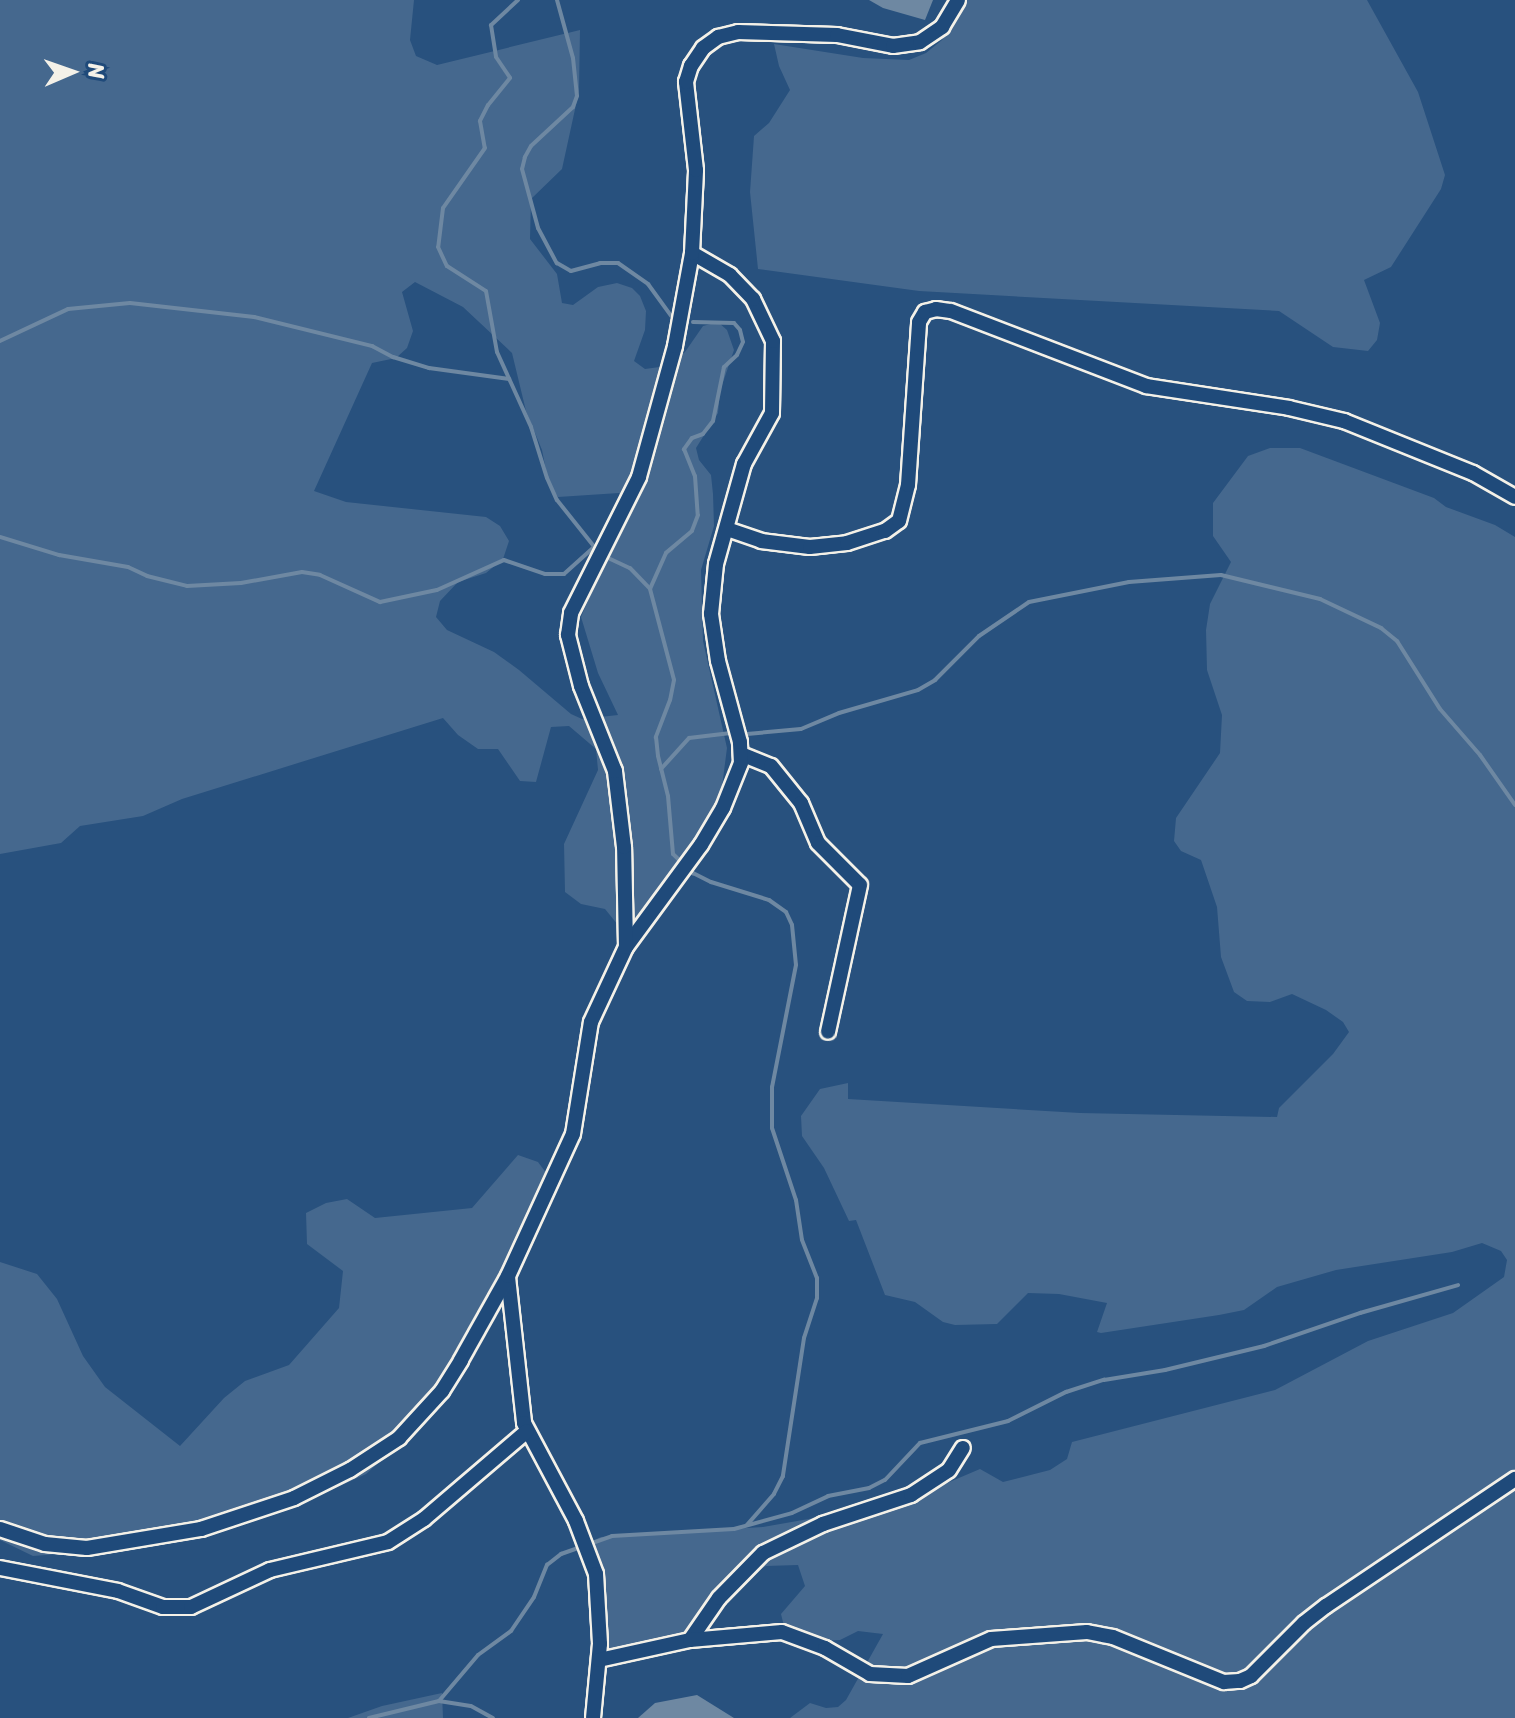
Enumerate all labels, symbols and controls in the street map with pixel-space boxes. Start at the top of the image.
north arrow [32,32,112,112]
text: N [77,63,116,79]

